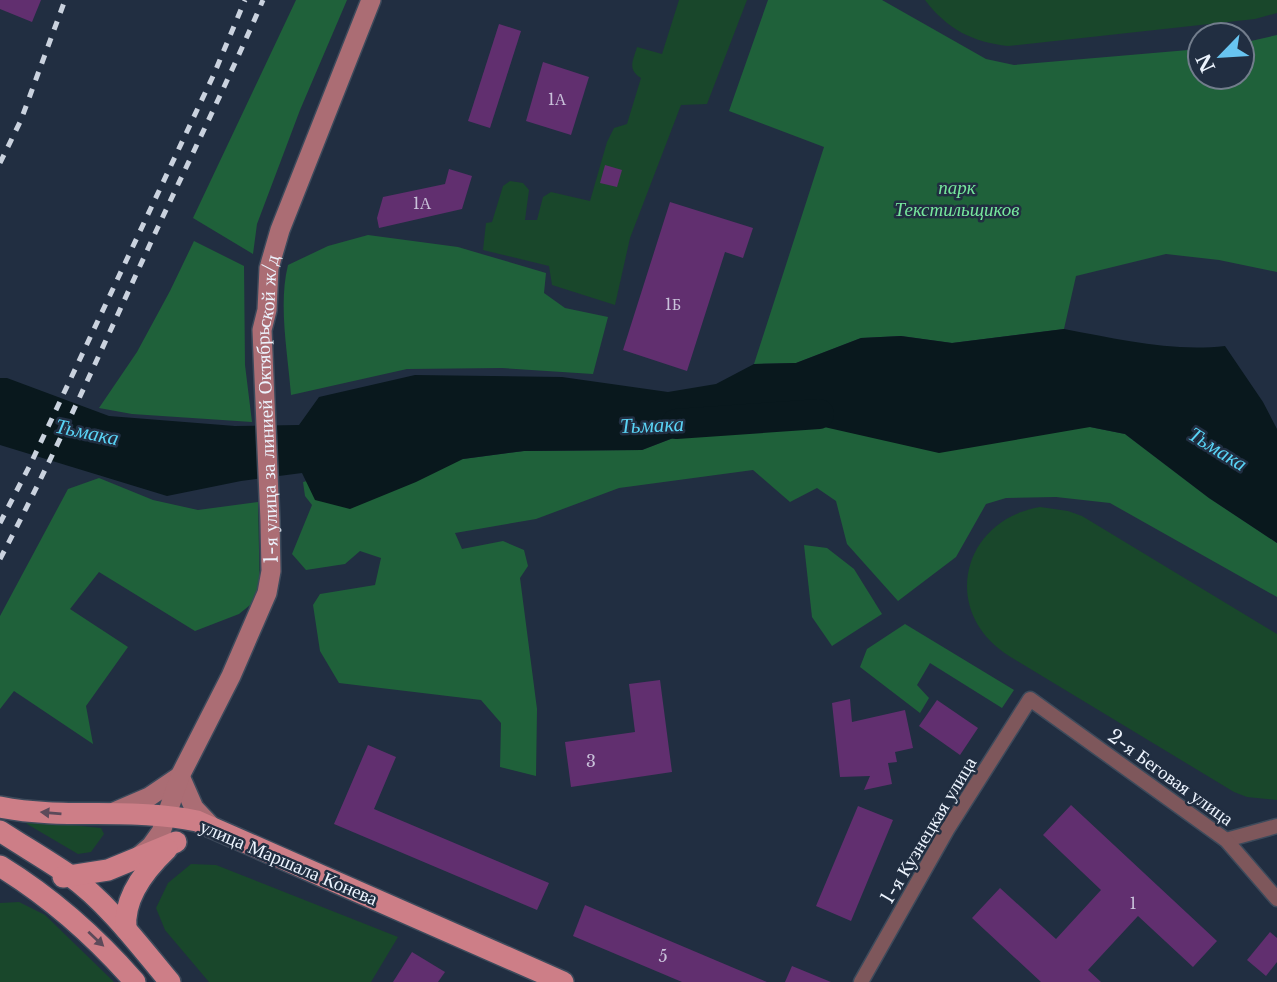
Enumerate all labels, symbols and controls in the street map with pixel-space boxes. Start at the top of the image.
north arrow [1186,21,1256,91]
text: N [1192,50,1220,76]
house number: 1А [548,89,567,109]
park label: парк Текстильщиков [895,176,1019,221]
house number: 1А [413,193,432,213]
street label: 1-я улица за линией Октябрьской ж/д [251,251,284,564]
house number: 1Б [665,294,681,314]
water label: Тьмака [619,411,685,439]
water label: Тьмака [53,413,121,451]
water label: Тьмака [1184,421,1252,477]
street label: 2-я Беговая улица [1104,724,1238,831]
house number: 3 [586,751,596,771]
street label: 1-я Кузнецкая улица [876,752,982,908]
one-way arrow [39,807,61,818]
street label: улица Маршала Конева [197,815,382,911]
house number: 1 [1129,893,1137,913]
one-way arrow [87,931,104,947]
house number: 5 [658,946,668,966]

